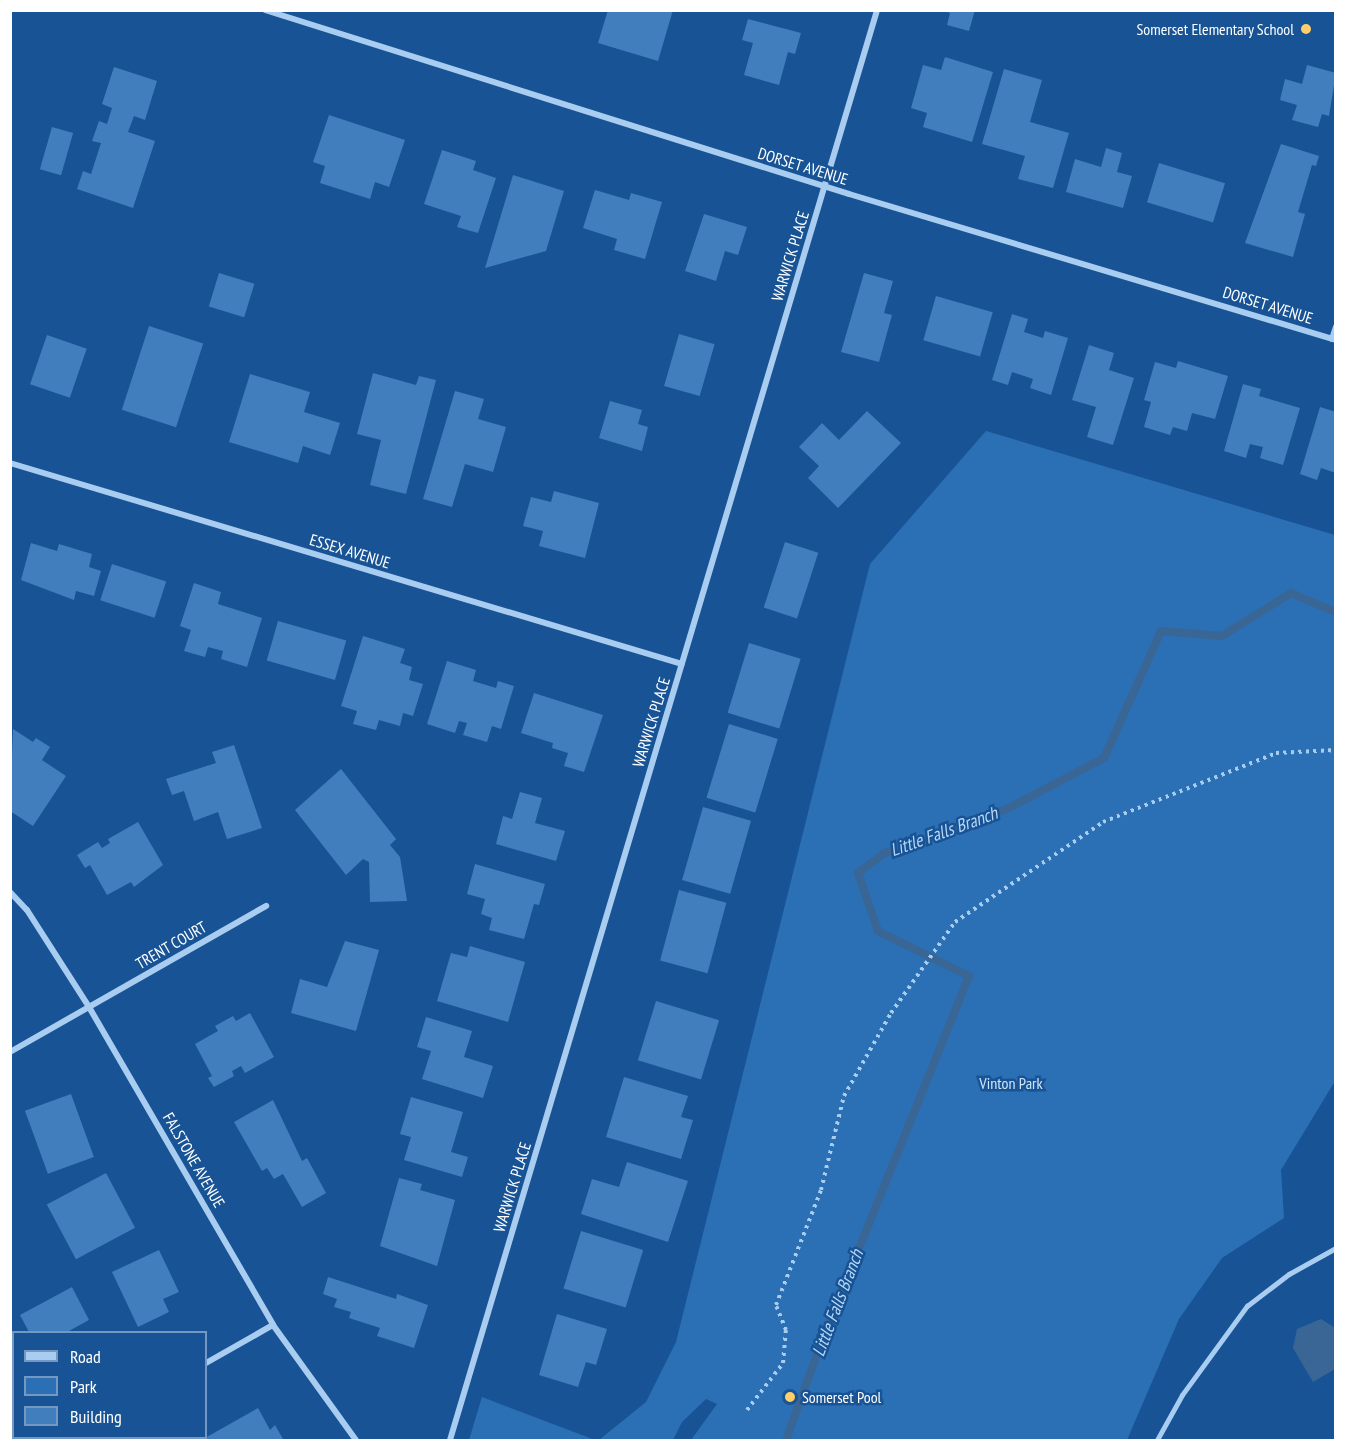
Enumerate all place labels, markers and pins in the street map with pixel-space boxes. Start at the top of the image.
place label: Somerset Elementary School [1136,19,1294,39]
marker: Somerset Elementary School [1299,22,1313,36]
place label: Somerset Pool [802,1387,881,1407]
marker: Somerset Pool [783,1390,797,1404]

